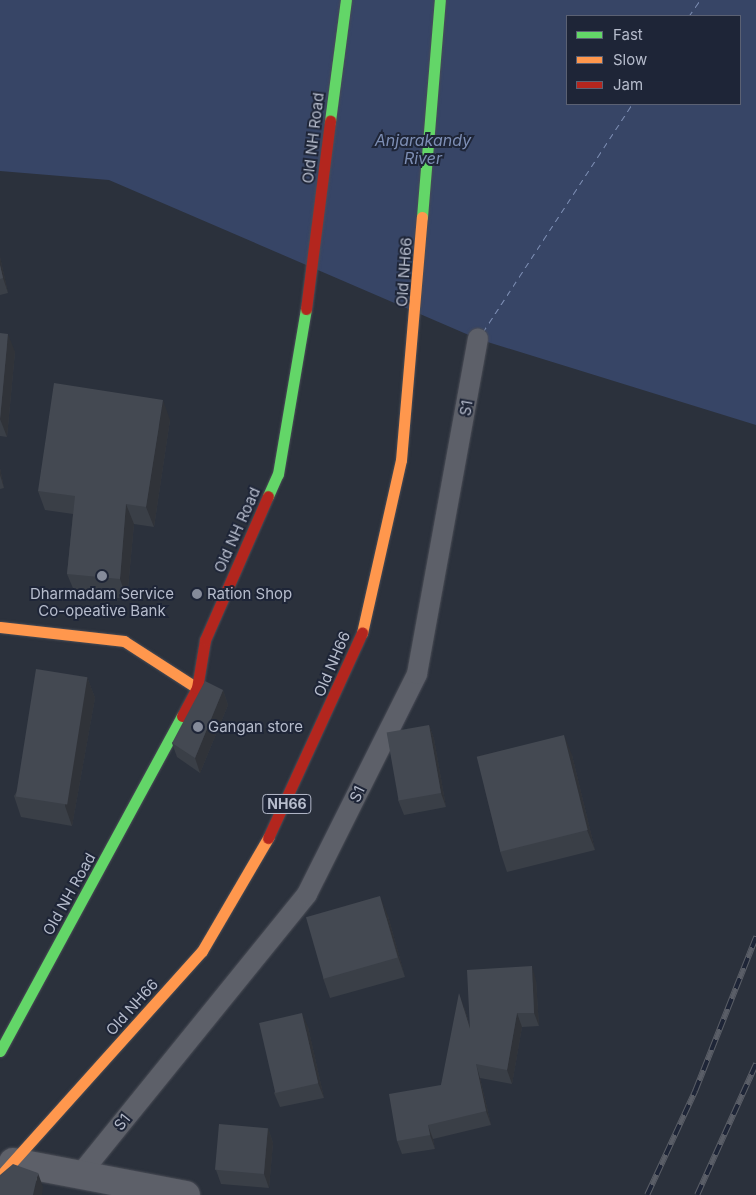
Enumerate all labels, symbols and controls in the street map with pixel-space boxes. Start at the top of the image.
legend [566,15,741,105]
text: Fast [613,25,643,44]
text: Slow [613,50,647,69]
text: Jam [613,75,643,94]
street label: Old NH Road [299,92,327,184]
water label: Anjarakandy River [375,130,471,168]
street label: Old NH66 [393,237,415,307]
street label: S1 [456,399,476,417]
street label: Old NH Road [210,485,264,575]
marker: Dharmadam Service Co-opeative Bank [96,570,108,582]
place label: Dharmadam Service Co-opeative Bank [30,584,174,619]
place label: Ration Shop [207,585,292,603]
marker: Ration Shop [191,588,203,600]
street label: Old NH66 [310,628,354,700]
place label: Gangan store [208,718,303,736]
marker: Gangan store [192,721,204,733]
street label: S1 [345,783,369,805]
road number: NH66 [262,792,312,816]
street label: Old NH Road [39,850,99,938]
street label: Old NH66 [102,975,162,1039]
street label: S1 [110,1110,134,1134]

